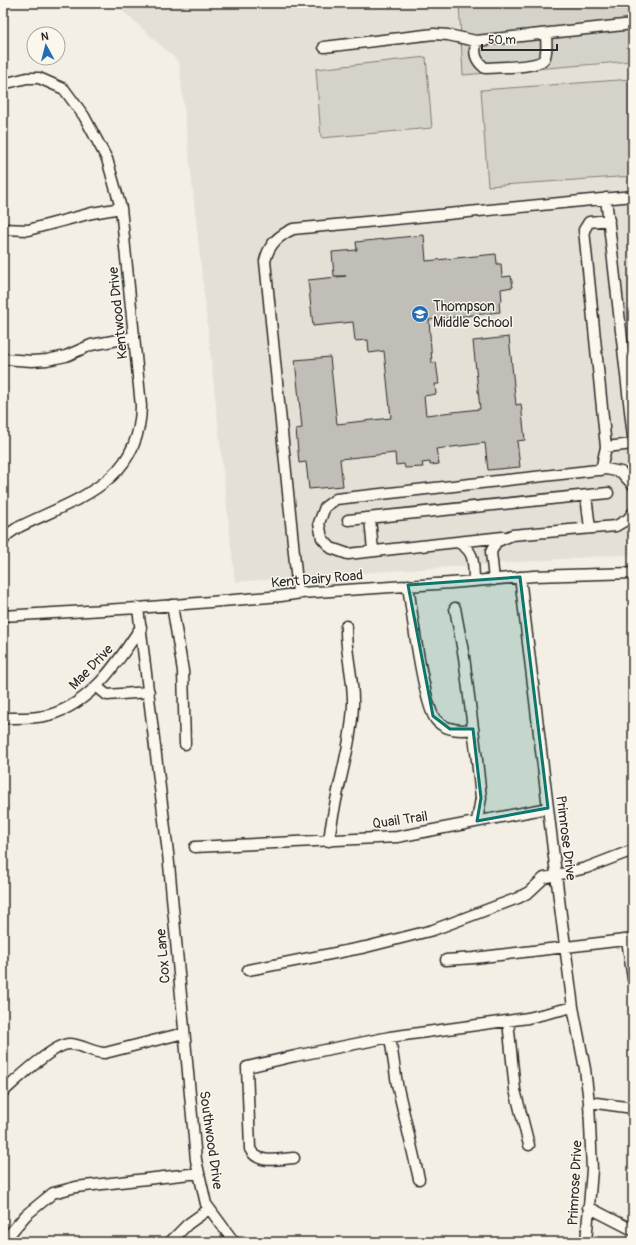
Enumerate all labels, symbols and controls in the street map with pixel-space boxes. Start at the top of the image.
north arrow [26,26,66,66]
scale bar [482,26,557,52]
text: N [40,30,50,43]
text: 50 m [488,33,516,48]
street label: Kentwood Drive [105,266,131,360]
place label: Thompson Middle School [433,298,513,331]
school or university icon: Thompson Middle School [410,304,430,324]
street label: Kent Dairy Road [270,566,364,591]
street label: Mae Drive [65,641,117,693]
street label: Primrose Drive [552,795,580,881]
street label: Quail Trail [371,808,429,832]
street label: Cox Lane [152,928,174,984]
street label: Southwood Drive [196,1090,226,1190]
street label: Primrose Drive [564,1140,586,1226]

